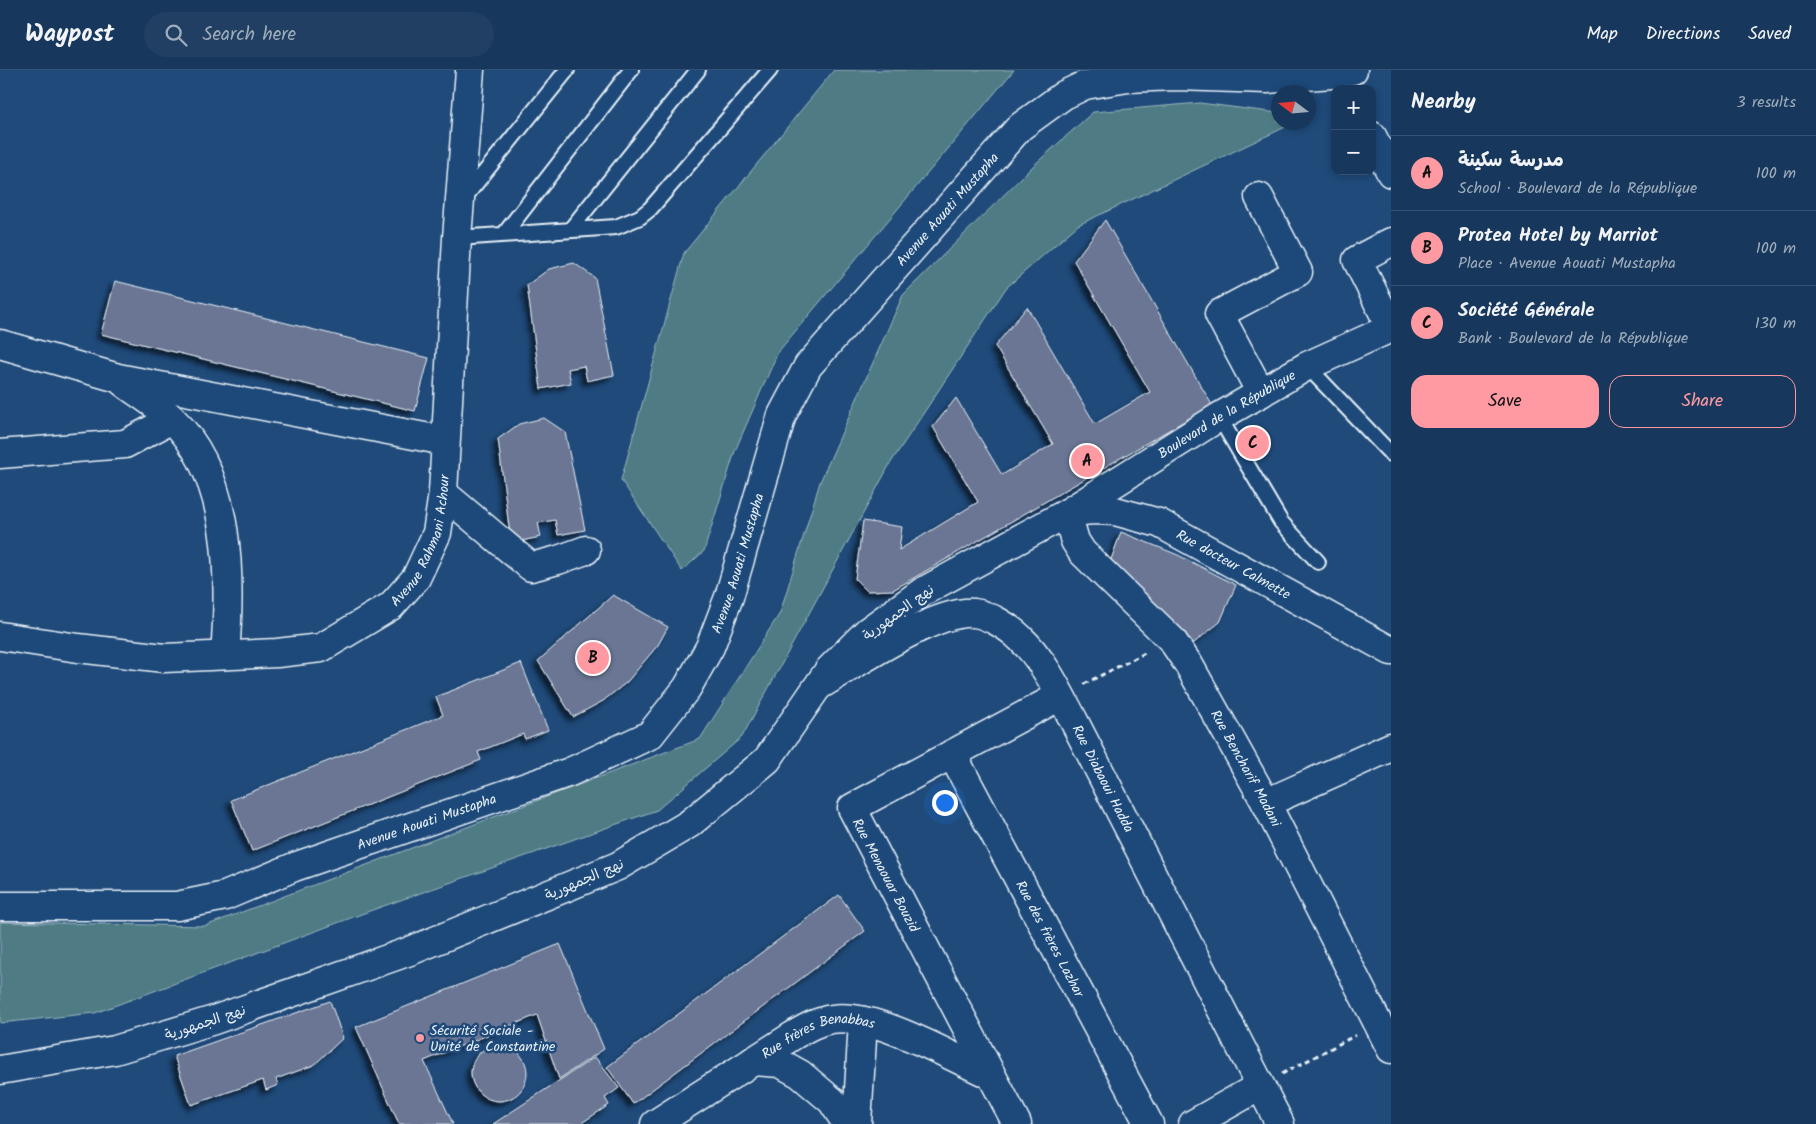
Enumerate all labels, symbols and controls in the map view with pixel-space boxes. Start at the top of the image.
search box [144,12,494,57]
text: Waypost [25,15,114,54]
text: Search here [202,20,296,50]
text: Map [1586,20,1618,49]
text: Directions [1646,20,1720,49]
text: Saved [1748,20,1791,49]
icon: search [162,21,190,49]
north arrow [1271,85,1316,130]
map controls [1331,85,1376,175]
button: + [1331,85,1376,130]
text: Nearby [1411,86,1476,119]
text: 3 results [1737,90,1796,115]
button: − [1331,130,1376,175]
text: مدرسة سكينة [1458,146,1564,176]
street label: Avenue Aouati Mustapha [891,148,1005,272]
text: A [1422,161,1432,186]
text: 100 m [1756,161,1796,186]
text: School · Boulevard de la République [1458,176,1697,201]
text: Protea Hotel by Marriot [1458,221,1658,251]
text: B [1422,236,1432,261]
text: 100 m [1756,236,1796,261]
text: Place · Avenue Aouati Mustapha [1458,251,1676,276]
text: Société Générale [1458,296,1595,326]
text: C [1422,311,1432,336]
text: 130 m [1755,311,1796,336]
text: Bank · Boulevard de la République [1458,326,1688,351]
street label: Boulevard de la République [1154,364,1301,465]
button: Save [1411,375,1599,428]
button: Share [1609,375,1796,428]
pin: C [1237,424,1269,462]
pin: A [1071,442,1103,480]
street label: Avenue Rahmani Achour [385,473,456,612]
street label: Avenue Aouati Mustapha [706,491,771,637]
street label: Rue docteur Calmette [1172,524,1295,606]
street label: نهج الجمهورية [858,579,939,646]
pin: B [577,639,609,677]
street label: Rue Bencharif Madani [1204,706,1287,831]
street label: Rue Diabaoui Hadda [1066,721,1139,837]
street label: Avenue Aouati Mustapha [354,788,499,857]
your location [932,790,958,816]
street label: Rue Menaouar Bouzid [846,814,925,937]
street label: نهج الجمهورية [541,853,627,906]
street label: Rue des frères Lazhar [1009,877,1090,1002]
street label: نهج الجمهورية [162,1000,249,1046]
street label: Rue frères Benabbas [757,1008,877,1065]
place label: Sécurité Sociale - Unité de Constantine [430,1020,556,1058]
marker: Sécurité Sociale - Unité de Constantine [414,1032,426,1044]

